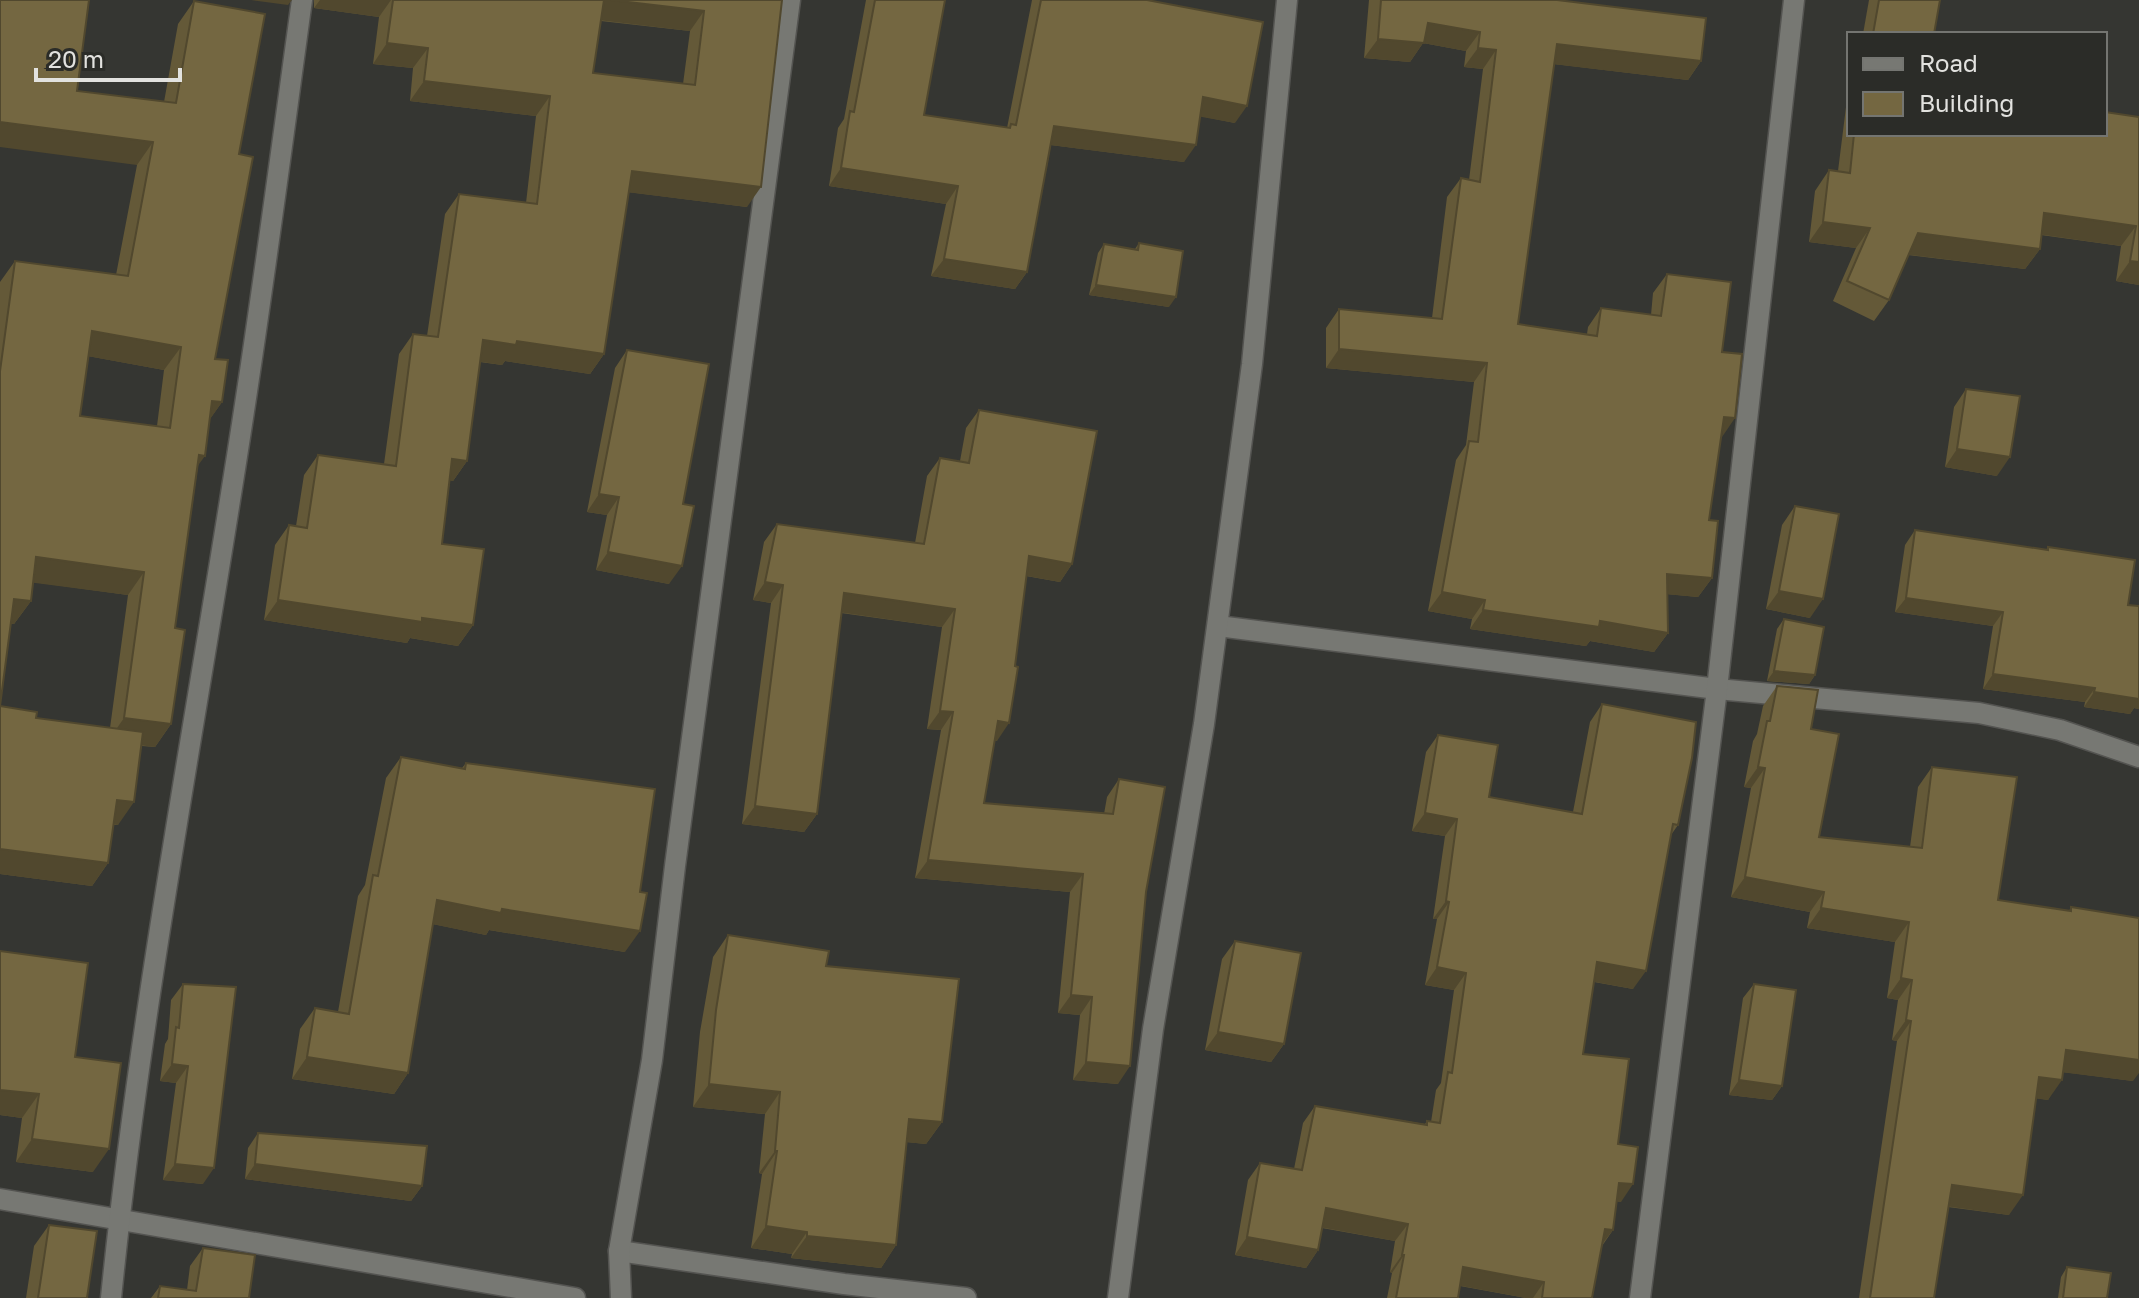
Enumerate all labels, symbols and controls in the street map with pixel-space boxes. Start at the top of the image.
scale bar [36,32,180,82]
legend [1847,32,2107,136]
text: 20 m [48,44,104,73]
text: Road [1919,48,1978,77]
text: Building [1919,88,2014,117]

